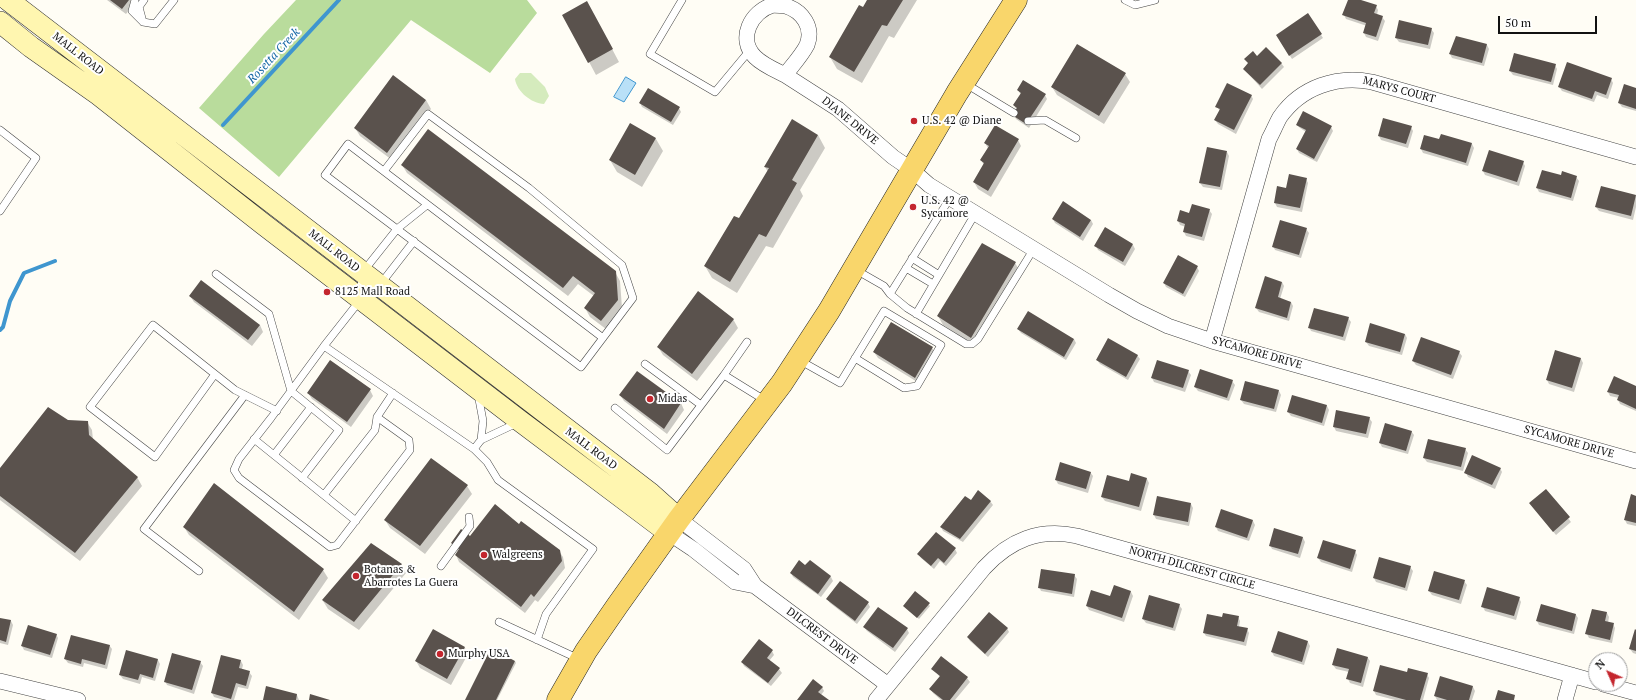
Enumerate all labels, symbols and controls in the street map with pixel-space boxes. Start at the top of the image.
scale bar [1500,8,1599,34]
text: 50 m [1505,15,1531,30]
water label: Rosetta Creek [245,25,303,87]
street label: MALL ROAD [50,30,106,78]
street label: MARYS COURT [1361,74,1437,106]
street label: DIANE DRIVE [819,94,881,148]
place label: U.S. 42 @ Diane [922,114,1002,128]
marker: U.S. 42 @ Diane [909,116,919,126]
place label: U.S. 42 @ Sycamore [921,194,969,220]
marker: U.S. 42 @ Sycamore [908,202,918,212]
street label: MALL ROAD [306,227,362,275]
place label: 8125 Mall Road [335,285,410,299]
marker: 8125 Mall Road [322,287,332,297]
street label: SYCAMORE DRIVE [1210,334,1304,372]
place label: Midas [658,392,687,406]
marker: Midas [645,394,655,404]
street label: SYCAMORE DRIVE [1522,423,1616,461]
street label: MALL ROAD [563,425,619,473]
street label: NORTH DILCREST CIRCLE [1127,544,1257,592]
place label: Walgreens [492,548,543,562]
marker: Walgreens [479,550,489,560]
place label: Botanas & Abarrotes La Guera [364,563,458,589]
marker: Botanas & Abarrotes La Guera [351,571,361,581]
street label: DILCREST DRIVE [784,605,860,667]
place label: Murphy USA [448,647,510,661]
marker: Murphy USA [435,649,445,659]
north arrow [1588,652,1628,692]
text: N [1592,656,1608,672]

